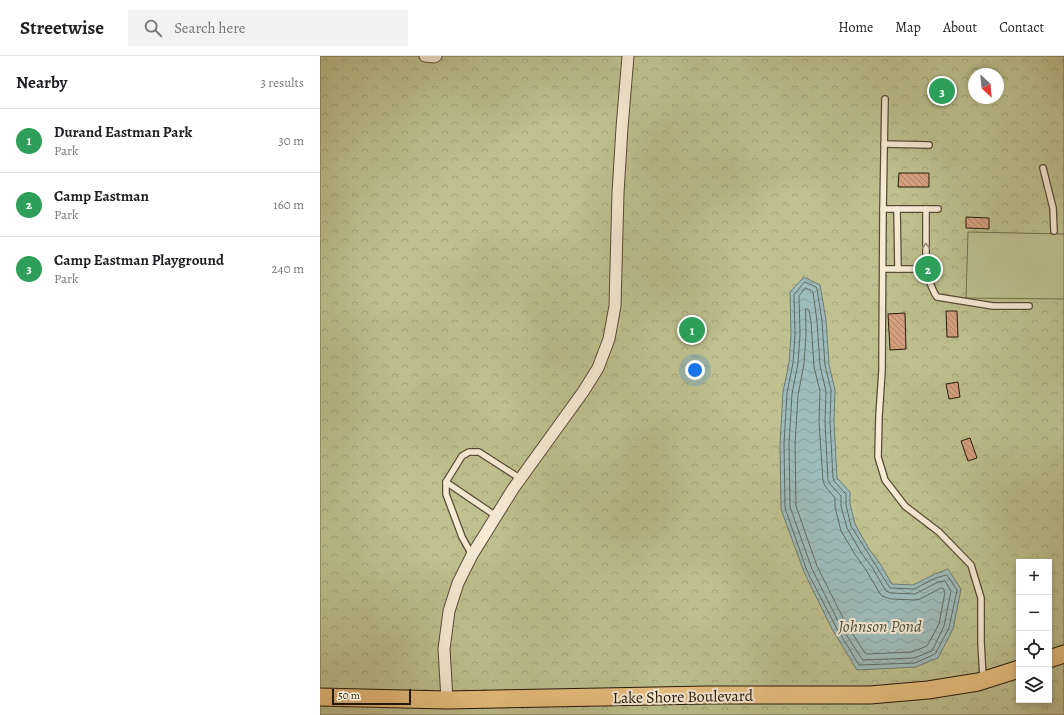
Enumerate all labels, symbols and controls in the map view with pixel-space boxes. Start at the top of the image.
search box [128,10,408,46]
text: Streetwise [20,15,104,41]
icon: search [142,17,164,39]
text: Search here [174,18,245,38]
text: Home [838,18,873,37]
text: Map [895,18,921,37]
text: About [943,18,977,37]
text: Contact [999,18,1044,37]
north arrow [968,68,1004,104]
text: Nearby [16,71,67,94]
text: 3 results [260,74,304,91]
pin: 3 [929,76,955,106]
text: Durand Eastman Park [54,122,192,142]
text: 1 [27,132,31,149]
text: 30 m [278,132,304,149]
text: Park [54,142,78,159]
text: Camp Eastman [54,186,149,206]
text: 2 [26,196,32,213]
text: 160 m [273,196,304,213]
text: Park [54,206,78,223]
one-way arrow [922,243,930,249]
text: Camp Eastman Playground [54,250,224,270]
pin: 2 [915,254,941,284]
text: 3 [26,260,32,277]
text: 240 m [272,260,304,277]
text: Park [54,270,78,287]
pin: 1 [679,315,705,345]
your location [685,360,705,380]
map controls [1016,559,1052,703]
button: + [1016,559,1052,595]
button: − [1016,595,1052,631]
water label: Johnson Pond [837,615,922,638]
button: locate [1016,631,1052,667]
button: layers [1016,667,1052,703]
street label: Lake Shore Boulevard [613,685,754,709]
scale bar [332,687,411,706]
text: 50 m [338,688,360,703]

